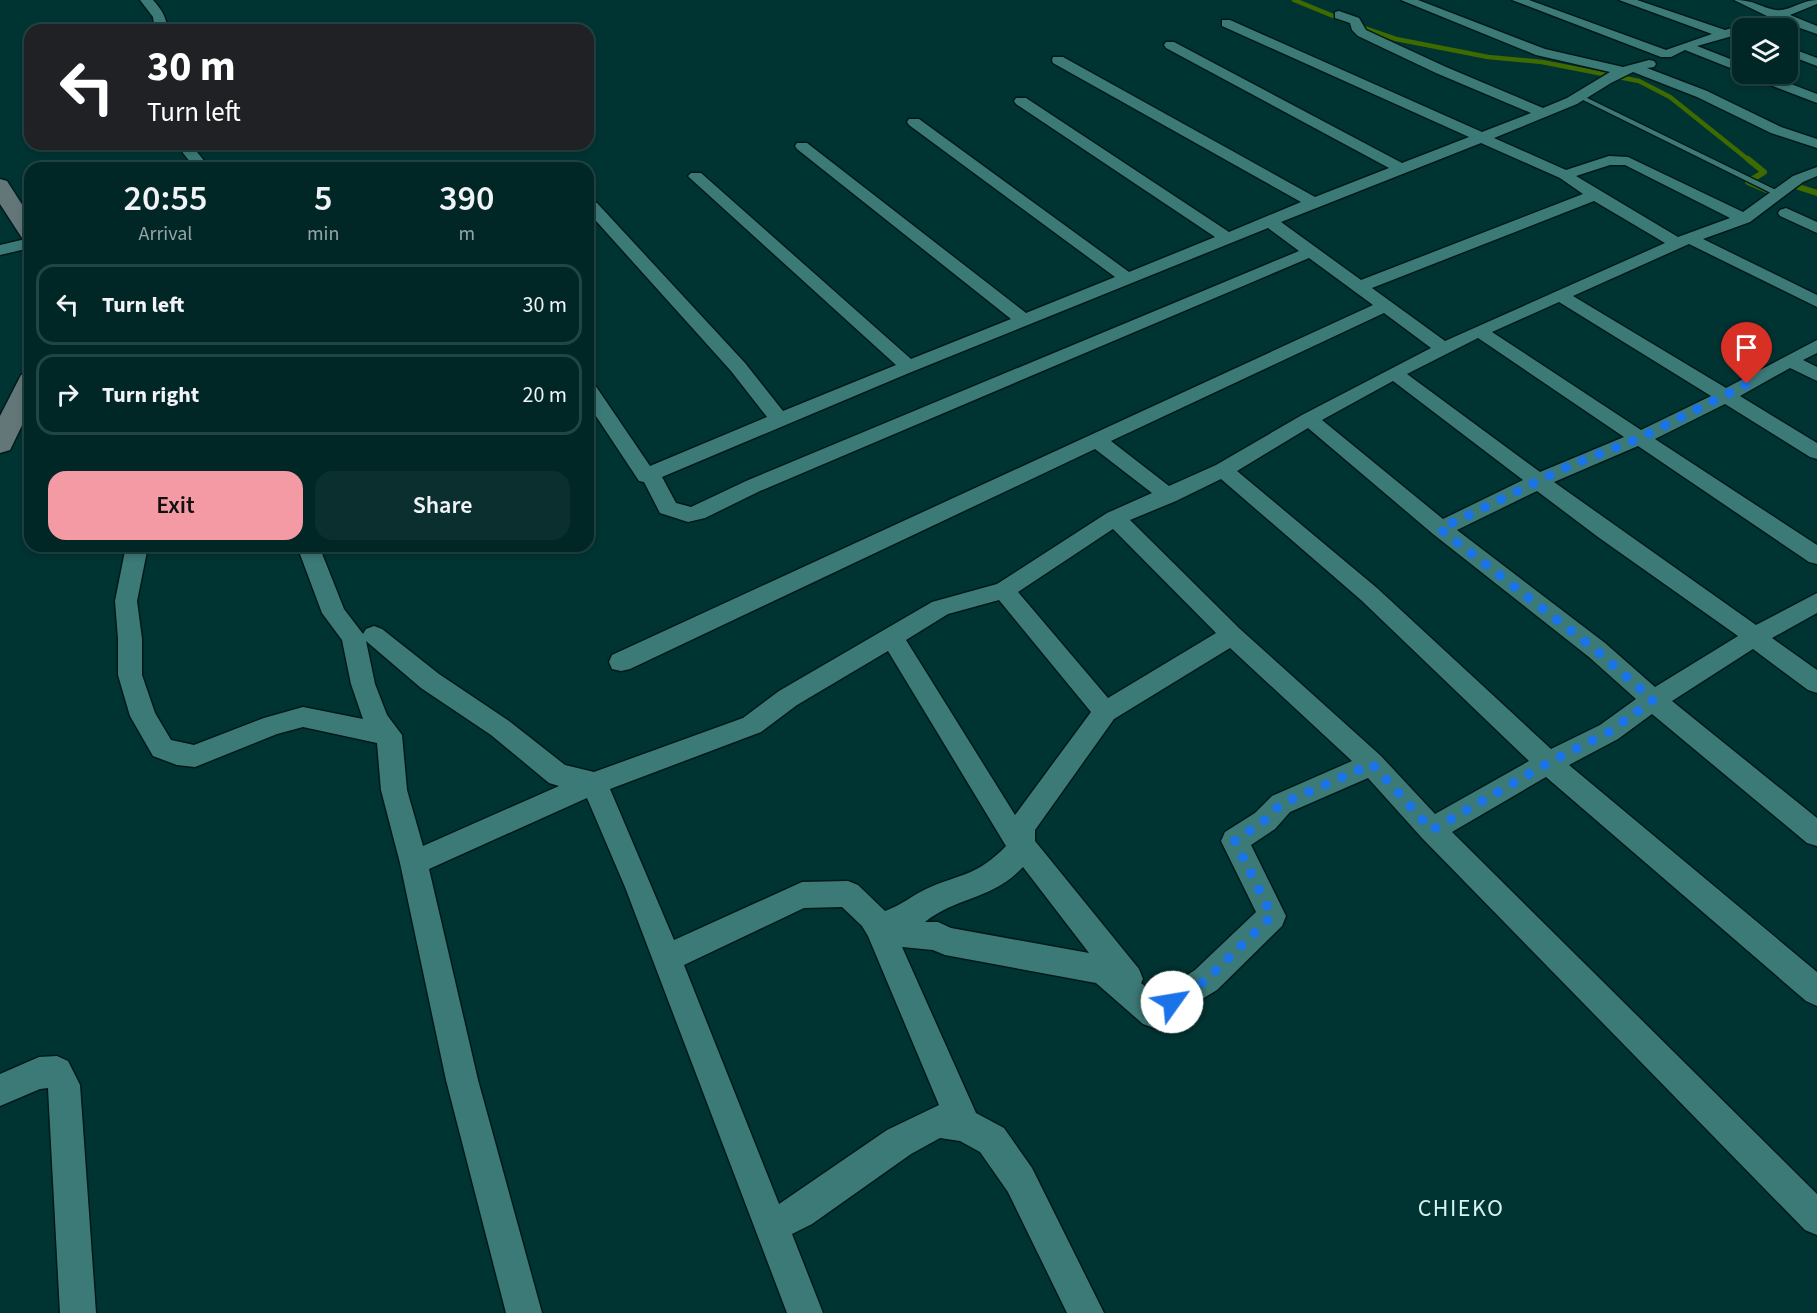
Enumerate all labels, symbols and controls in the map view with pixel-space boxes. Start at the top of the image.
map controls [1732,18,1798,84]
button: layers [1732,18,1798,84]
text: 30 m [147,37,236,97]
icon: left [48,48,126,126]
text: Turn left [147,93,241,132]
text: 20:55 [124,173,207,224]
text: 5 [314,173,332,224]
text: 390 [439,173,494,224]
text: Arrival [139,220,192,248]
text: min [307,220,339,248]
text: m [458,220,475,248]
icon: left [51,288,84,321]
text: Turn left [102,289,184,321]
text: 30 m [522,289,567,321]
pin [1721,322,1772,384]
icon: arrive [1730,331,1763,364]
icon: right [51,378,84,411]
text: Turn right [102,379,199,411]
text: 20 m [522,379,567,411]
button: Exit [48,471,303,540]
button: Share [315,471,570,540]
position arrow [1140,970,1204,1034]
district label: CHIEKO [1418,1191,1504,1226]

